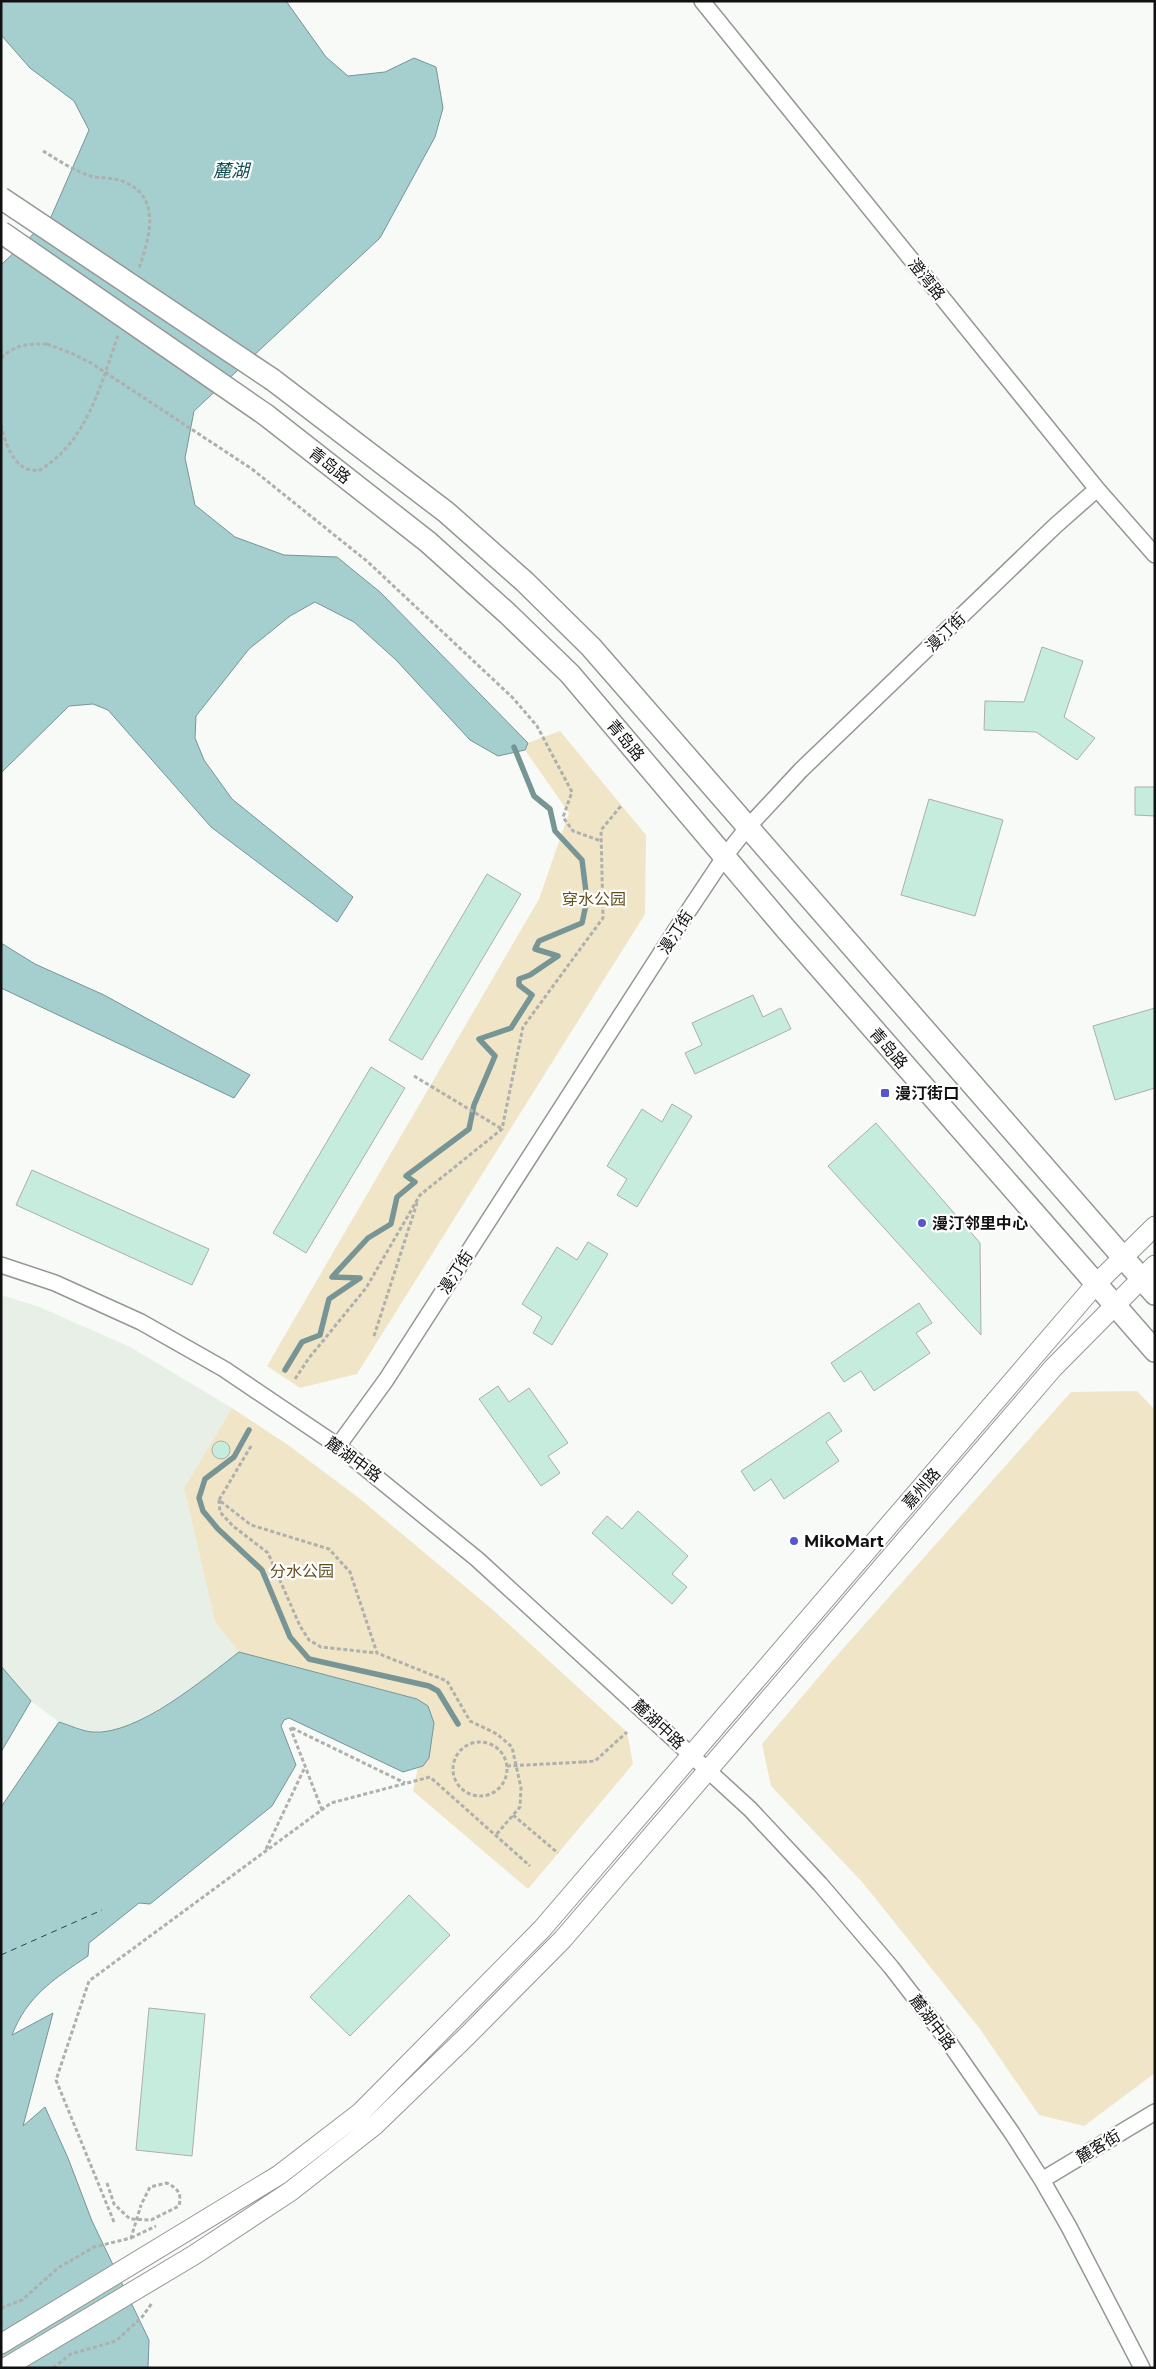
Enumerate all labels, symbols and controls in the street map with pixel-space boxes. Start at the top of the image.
water label: 麓湖 [213,160,252,182]
street label: 澄湾路 [904,255,949,304]
street label: 青岛路 [305,443,354,488]
street label: 漫汀街 [921,609,969,656]
street label: 青岛路 [603,716,648,765]
park label: 穿水公园 [562,890,626,909]
street label: 漫汀街 [654,907,696,958]
street label: 青岛路 [866,1024,912,1073]
place label: 漫汀街口 [895,1084,959,1103]
marker: 漫汀街口 [879,1087,891,1099]
place label: 漫汀邻里中心 [932,1214,1028,1233]
marker: 漫汀邻里中心 [916,1217,928,1229]
street label: 漫汀街 [434,1247,476,1298]
street label: 麓湖中路 [322,1433,385,1486]
street label: 嘉州路 [898,1464,944,1513]
place label: MikoMart [804,1532,884,1551]
marker: MikoMart [788,1535,800,1547]
park label: 分水公园 [270,1562,334,1581]
street label: 麓湖中路 [629,1696,689,1753]
street label: 麓湖中路 [906,1991,959,2054]
street label: 麓客街 [1073,2126,1124,2167]

